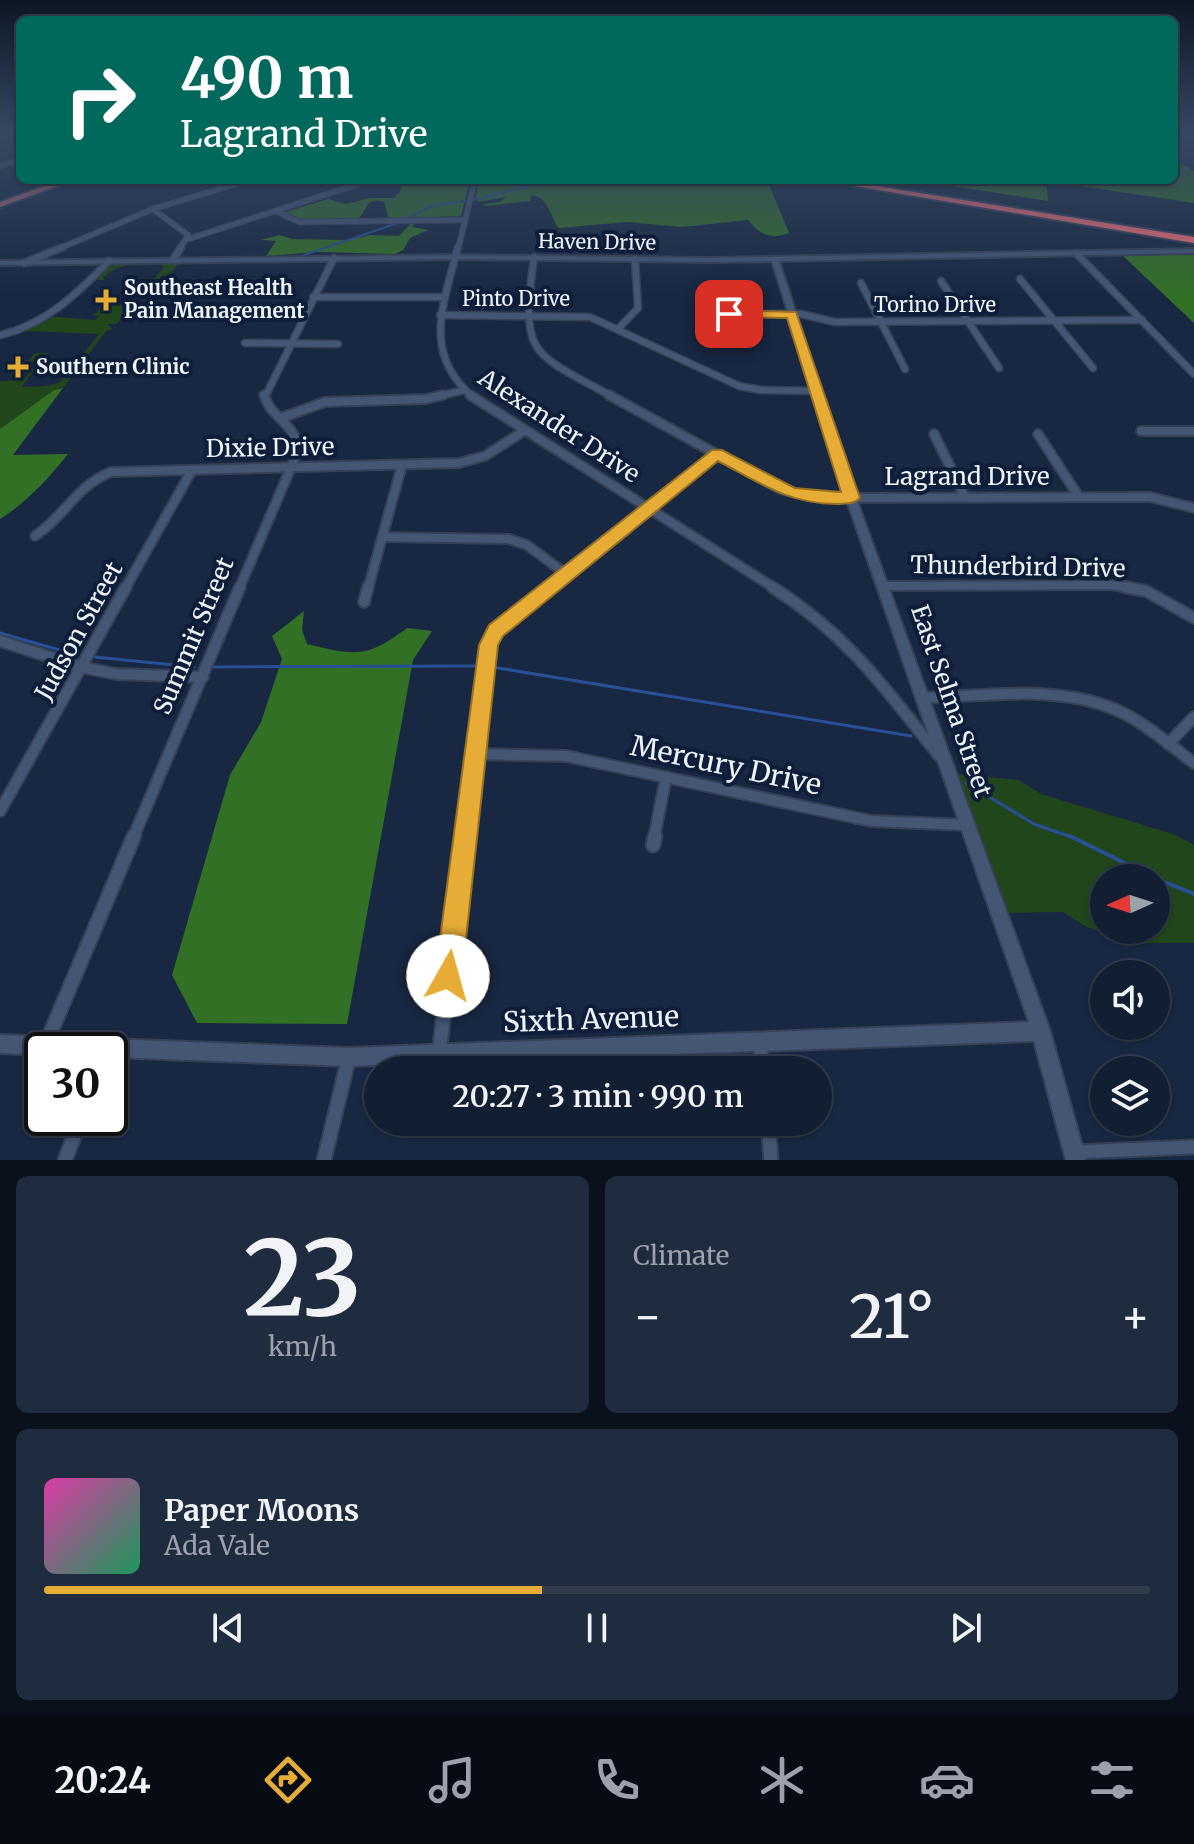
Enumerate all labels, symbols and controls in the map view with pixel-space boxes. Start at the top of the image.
text: 490 m [180,43,353,113]
icon: right [48,48,152,152]
text: Lagrand Drive [180,112,427,157]
street label: Haven Drive [538,228,656,255]
place label: Southeast Health Pain Management [124,275,305,323]
pin [695,280,763,348]
street label: Pinto Drive [462,286,570,311]
marker: Southeast Health Pain Management [95,289,117,311]
icon: arrive [707,292,751,336]
street label: Torino Drive [874,292,996,317]
place label: Southern Clinic [36,354,190,379]
marker: Southern Clinic [7,356,29,378]
street label: Alexander Drive [472,361,646,489]
street label: Dixie Drive [205,431,335,464]
street label: Lagrand Drive [885,461,1049,492]
street label: Thunderbird Drive [910,549,1126,584]
street label: Summit Street [147,552,241,719]
street label: Judson Street [27,556,130,706]
street label: East Selma Street [904,601,999,802]
street label: Mercury Drive [627,727,825,803]
north arrow [1090,864,1170,944]
map controls [1090,864,1170,1136]
position arrow [406,934,490,1018]
button: sound [1090,960,1170,1040]
street label: Sixth Avenue [502,998,680,1040]
speed limit sign: 30 [24,1032,128,1136]
button: layers [1090,1056,1170,1136]
text: 20:27 · 3 min · 990 m [452,1077,744,1115]
text: 23 [243,1213,362,1343]
text: Climate [633,1239,729,1272]
text: 21° [849,1279,934,1354]
text: − [633,1289,662,1344]
text: + [1121,1289,1150,1344]
text: km/h [268,1330,337,1363]
text: Paper Moons [164,1491,359,1529]
text: Ada Vale [164,1529,270,1562]
icon: previous [206,1606,250,1650]
icon: pause [575,1606,619,1650]
icon: next [944,1606,988,1650]
icon: directions [260,1752,316,1808]
icon: music [424,1752,480,1808]
icon: phone [589,1752,645,1808]
icon: climate [754,1752,810,1808]
icon: car [919,1752,975,1808]
icon: filters [1084,1752,1140,1808]
text: 20:24 [54,1758,151,1803]

